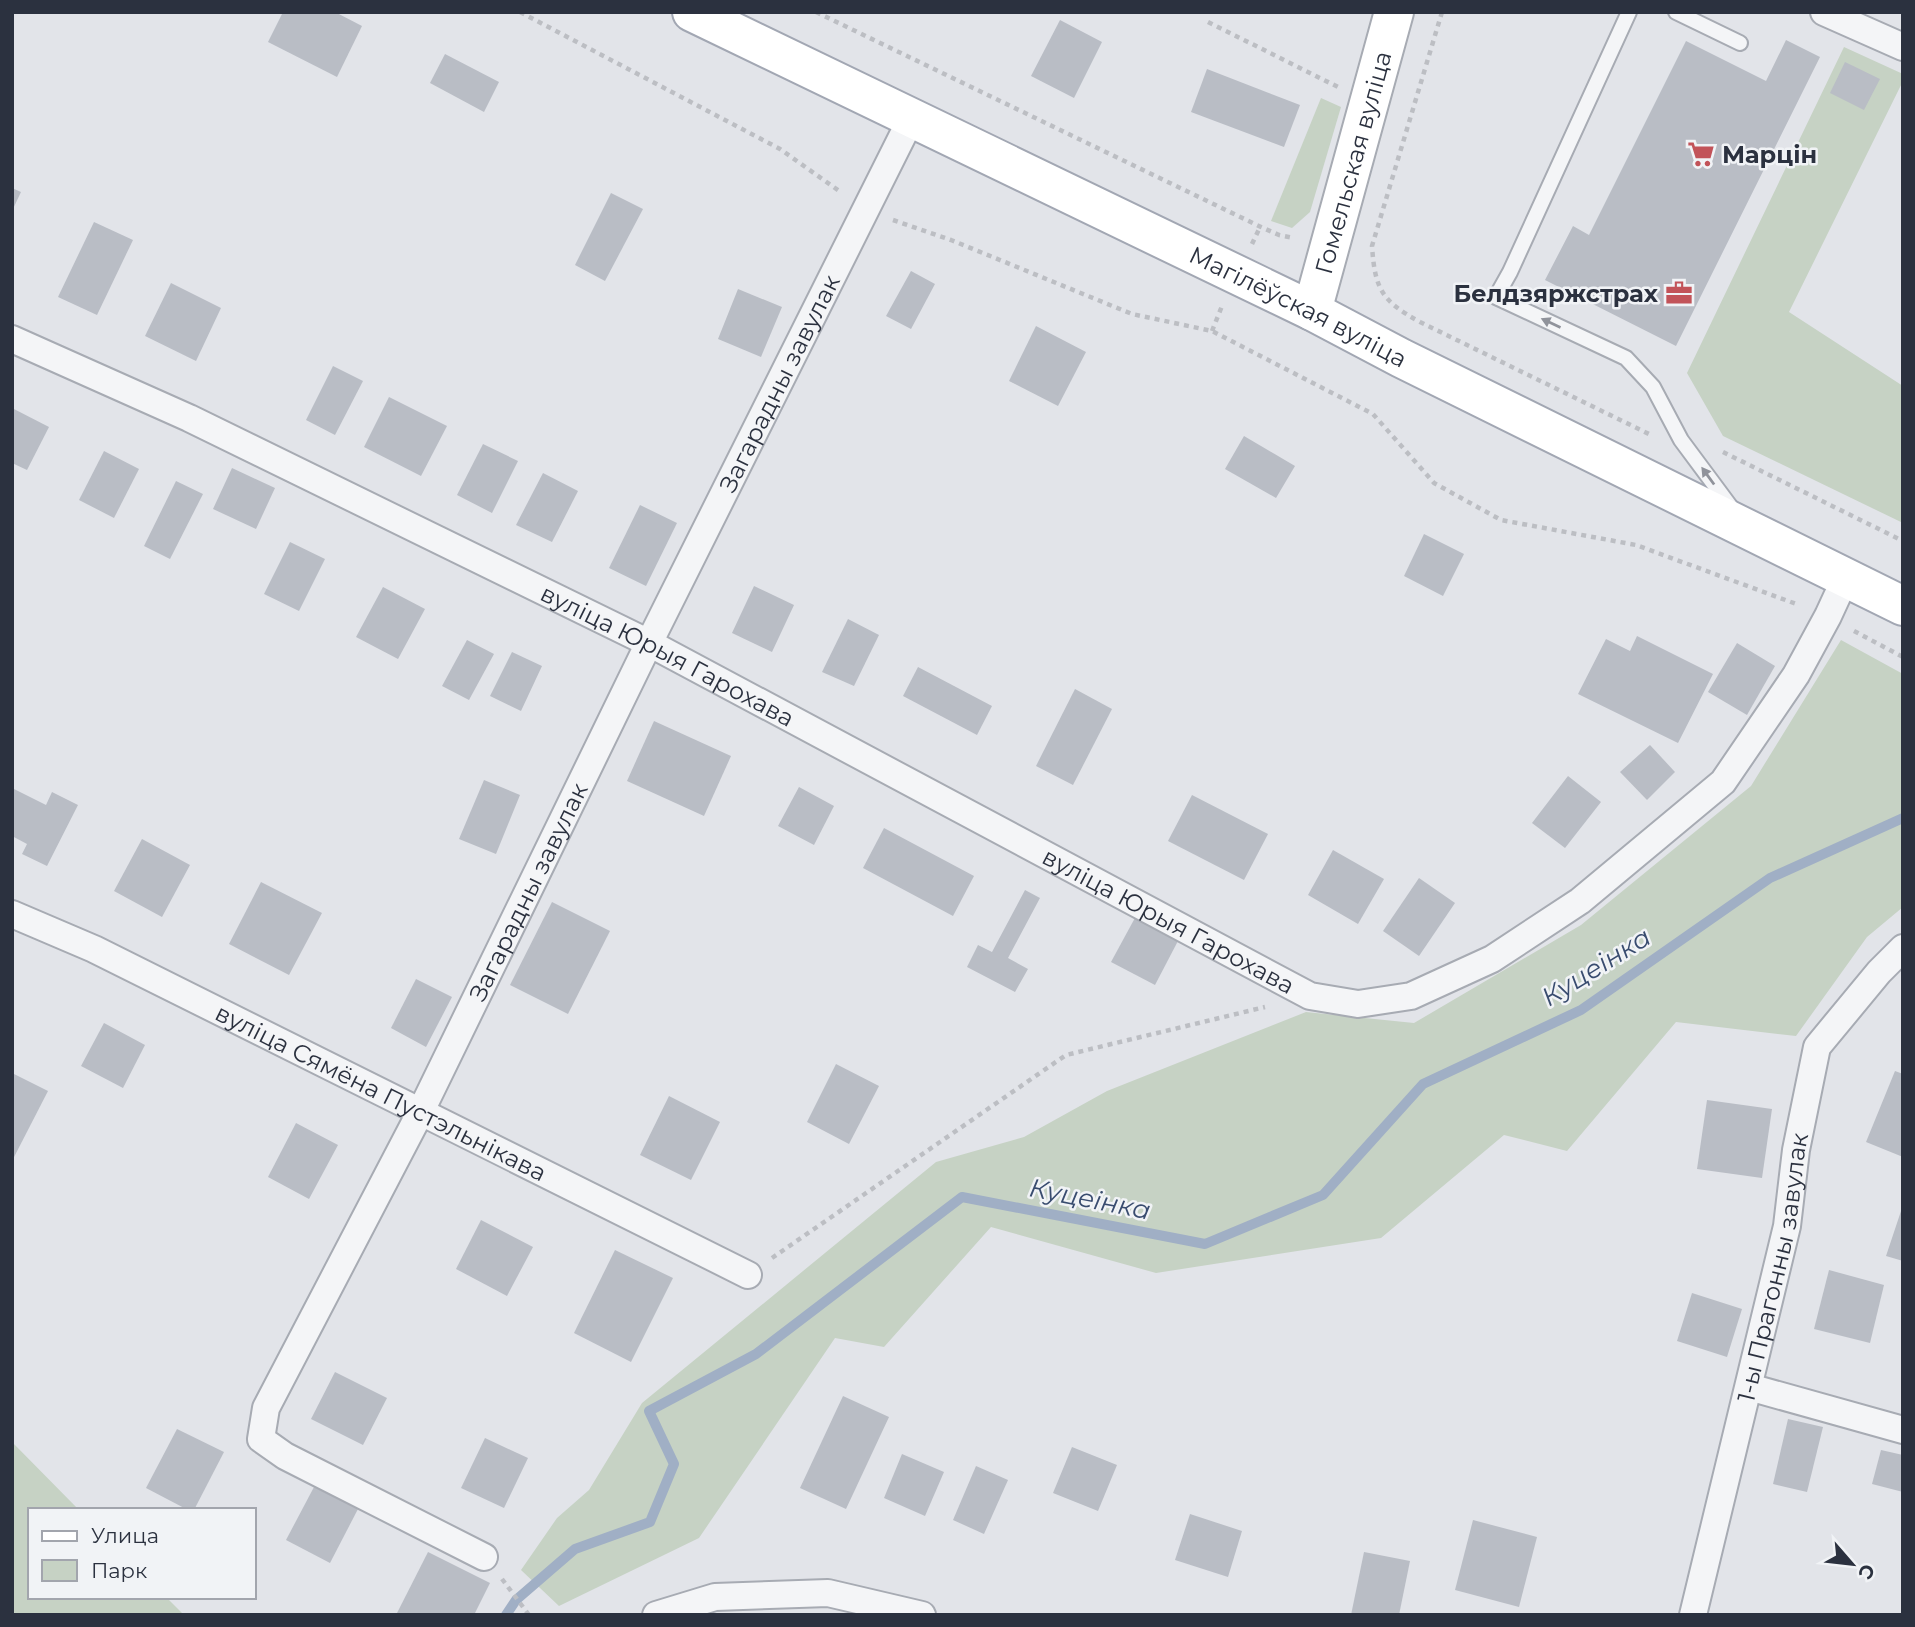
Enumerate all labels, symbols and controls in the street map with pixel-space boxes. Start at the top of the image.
street label: Гомельская вуліца [1308,48,1397,277]
supermarket icon: Марцін [1686,139,1716,169]
place label: Марцін [1722,140,1817,169]
street label: Магілёўская вуліца [1185,240,1412,373]
street label: Загарадны завулак [712,270,845,497]
office icon: Белдзяржстрах [1664,278,1694,308]
place label: Белдзяржстрах [1454,279,1659,308]
one-way arrow [1541,317,1561,329]
one-way arrow [1701,467,1715,485]
street label: вуліца Юрыя Гарохава [536,578,800,733]
street label: Загарадны завулак [462,778,593,1005]
street label: вуліца Юрыя Гарохава [1038,841,1300,1000]
water label: Куцеінка [1535,921,1657,1013]
street label: вуліца Сямёна Пустэльнікава [211,997,552,1187]
street label: 1-ы Прагонны завулак [1731,1130,1814,1405]
water label: Куцеінка [1027,1172,1153,1226]
legend [28,1508,256,1599]
text: Улица [91,1523,159,1548]
north arrow [1817,1529,1887,1599]
text: Парк [91,1558,147,1583]
text: С [1853,1560,1880,1583]

